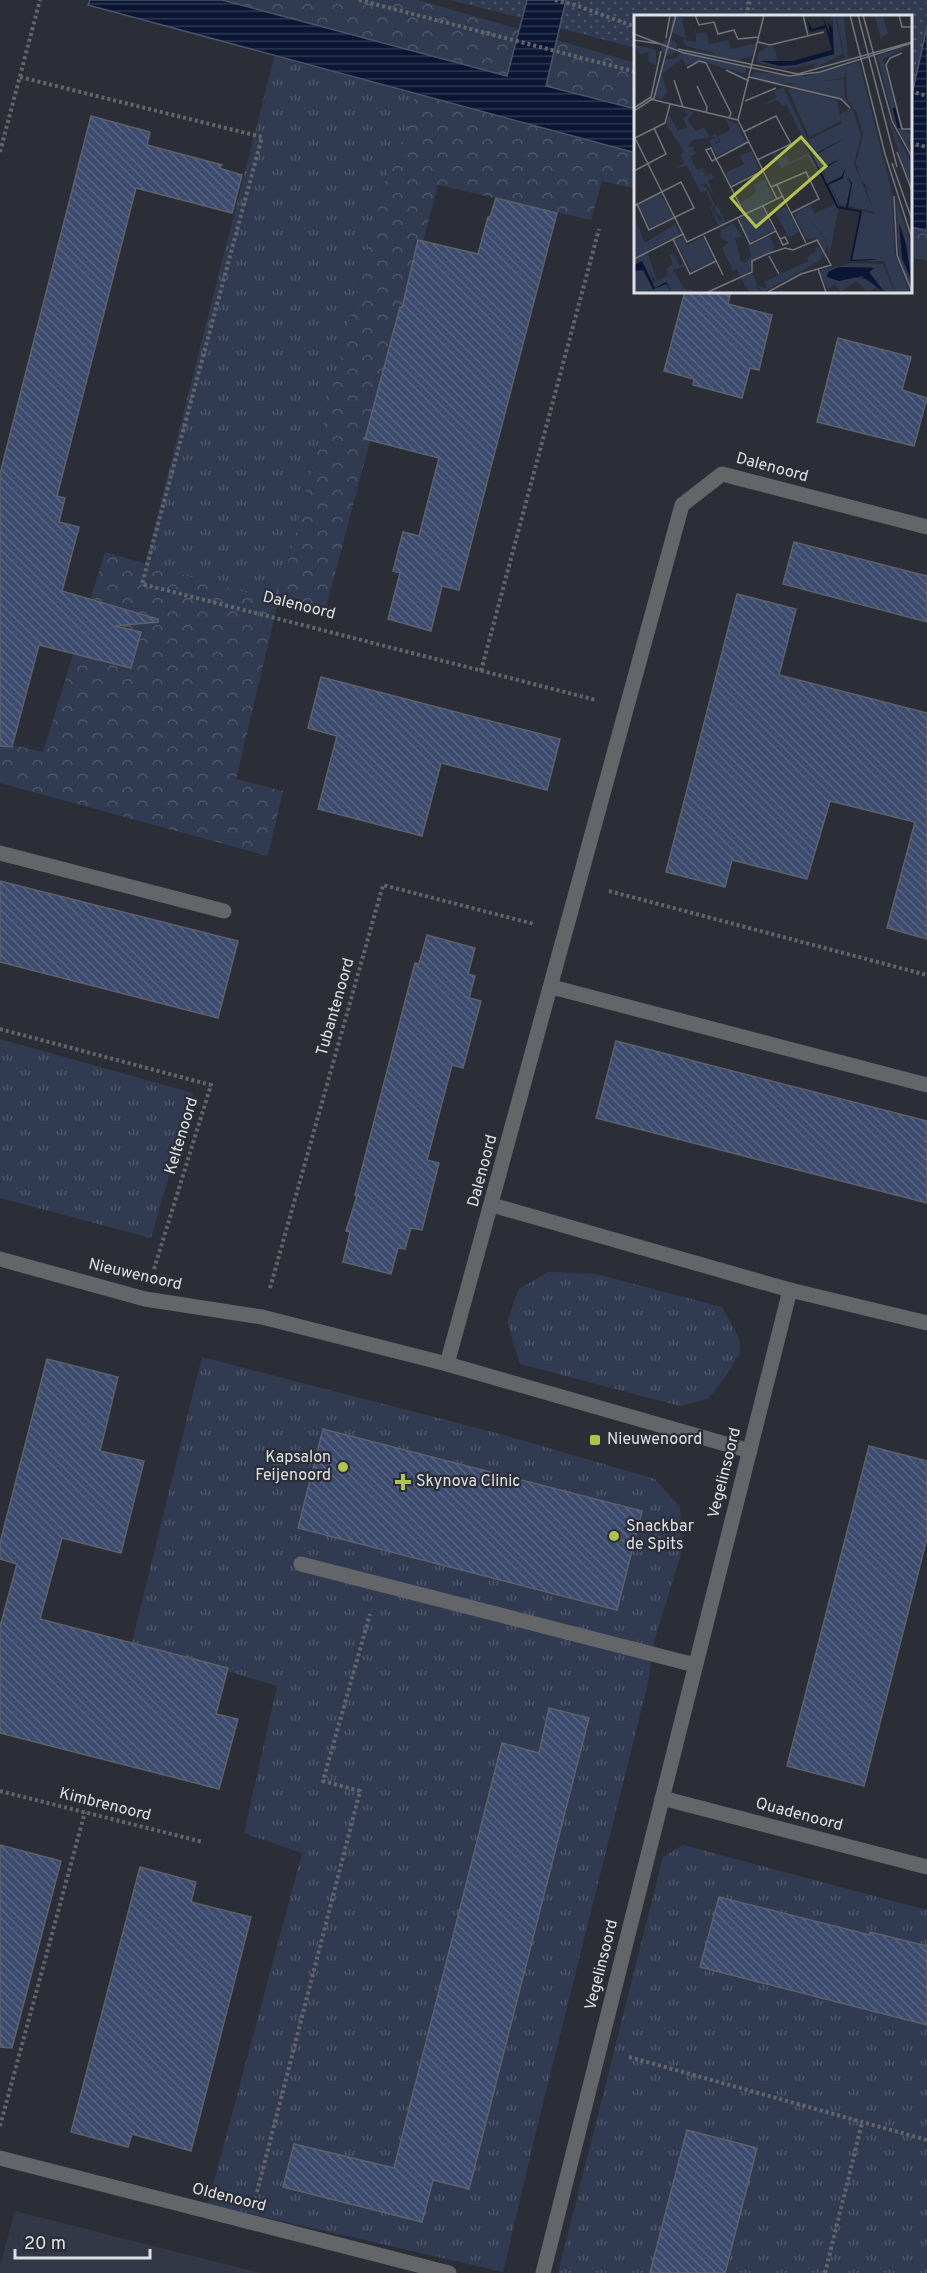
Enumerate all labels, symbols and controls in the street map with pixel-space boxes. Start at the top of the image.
inset map [634,15,912,292]
street label: Dalenoord [734,449,810,487]
street label: Dalenoord [261,587,337,625]
street label: Tubantenoord [312,956,360,1058]
street label: Keltenoord [161,1095,203,1177]
street label: Dalenoord [464,1133,502,1209]
street label: Nieuwenoord [86,1255,184,1295]
street label: Vegelinsoord [704,1426,746,1520]
place label: Nieuwenoord [607,1430,702,1450]
marker: Nieuwenoord [588,1433,602,1447]
place label: Kapsalon Feijenoord [255,1448,331,1486]
marker: Kapsalon Feijenoord [336,1460,350,1474]
place label: Skynova Clinic [416,1472,520,1492]
marker: Skynova Clinic [394,1473,412,1491]
place label: Snackbar de Spits [626,1517,694,1555]
marker: Snackbar de Spits [607,1529,621,1543]
street label: Kimbrenoord [57,1784,153,1826]
street label: Quadenoord [753,1794,845,1836]
street label: Vegelinsoord [581,1918,623,2012]
street label: Oldenoord [190,2179,268,2217]
scale bar [15,2222,150,2260]
text: 20 m [24,2233,66,2256]

